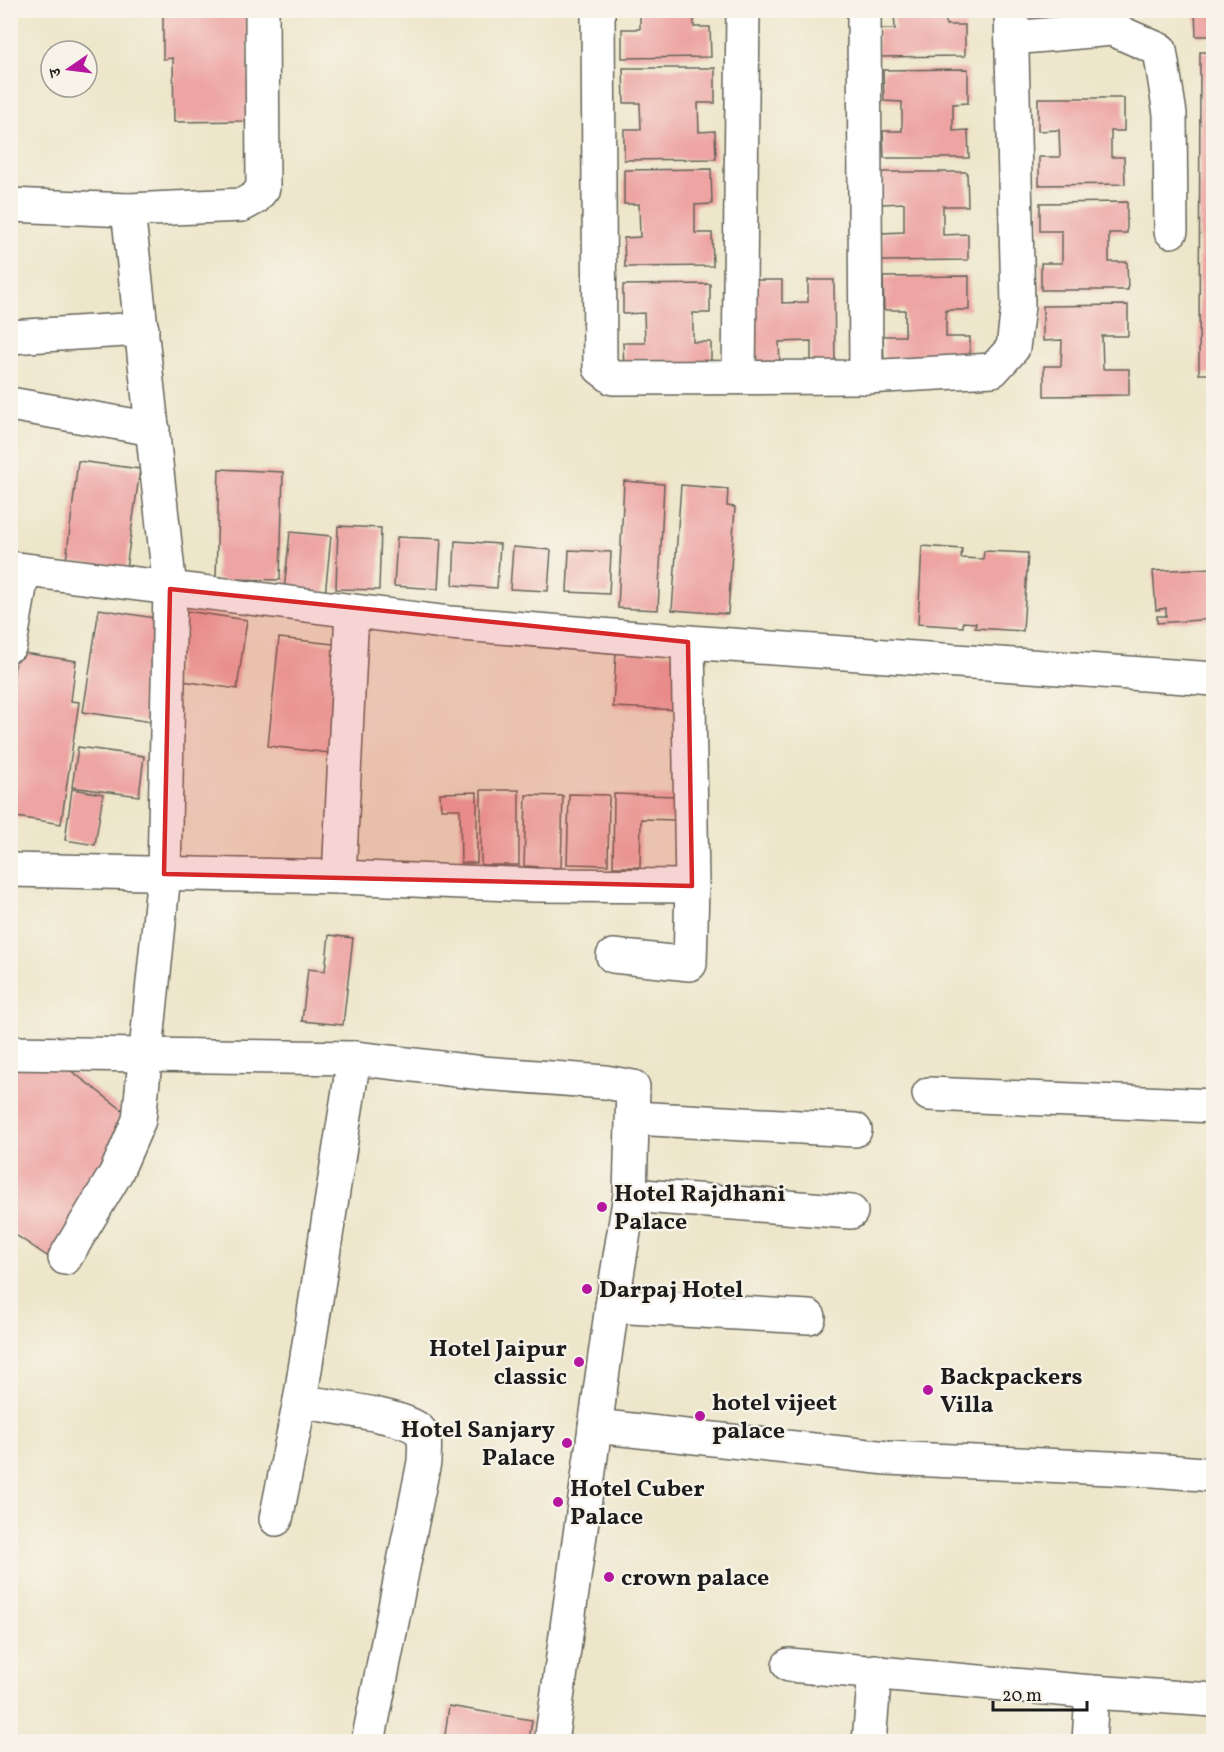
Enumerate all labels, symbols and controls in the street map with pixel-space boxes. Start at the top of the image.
north arrow [39,39,99,99]
text: उ [44,64,68,80]
place label: Hotel Rajdhani Palace [614,1178,786,1240]
marker: Hotel Rajdhani Palace [595,1200,609,1214]
place label: Darpaj Hotel [599,1274,743,1308]
marker: Darpaj Hotel [580,1282,594,1296]
place label: Hotel Jaipur classic [429,1333,567,1395]
marker: Hotel Jaipur classic [572,1355,586,1369]
place label: Backpackers Villa [940,1361,1083,1423]
marker: Backpackers Villa [921,1383,935,1397]
place label: hotel vijeet palace [712,1387,837,1449]
marker: hotel vijeet palace [693,1409,707,1423]
place label: Hotel Sanjary Palace [401,1414,556,1476]
marker: Hotel Sanjary Palace [560,1436,574,1450]
place label: Hotel Cuber Palace [570,1473,705,1535]
marker: Hotel Cuber Palace [551,1495,565,1509]
place label: crown palace [621,1562,769,1596]
marker: crown palace [602,1570,616,1584]
scale bar [993,1674,1088,1712]
text: 20 m [1002,1684,1042,1709]

